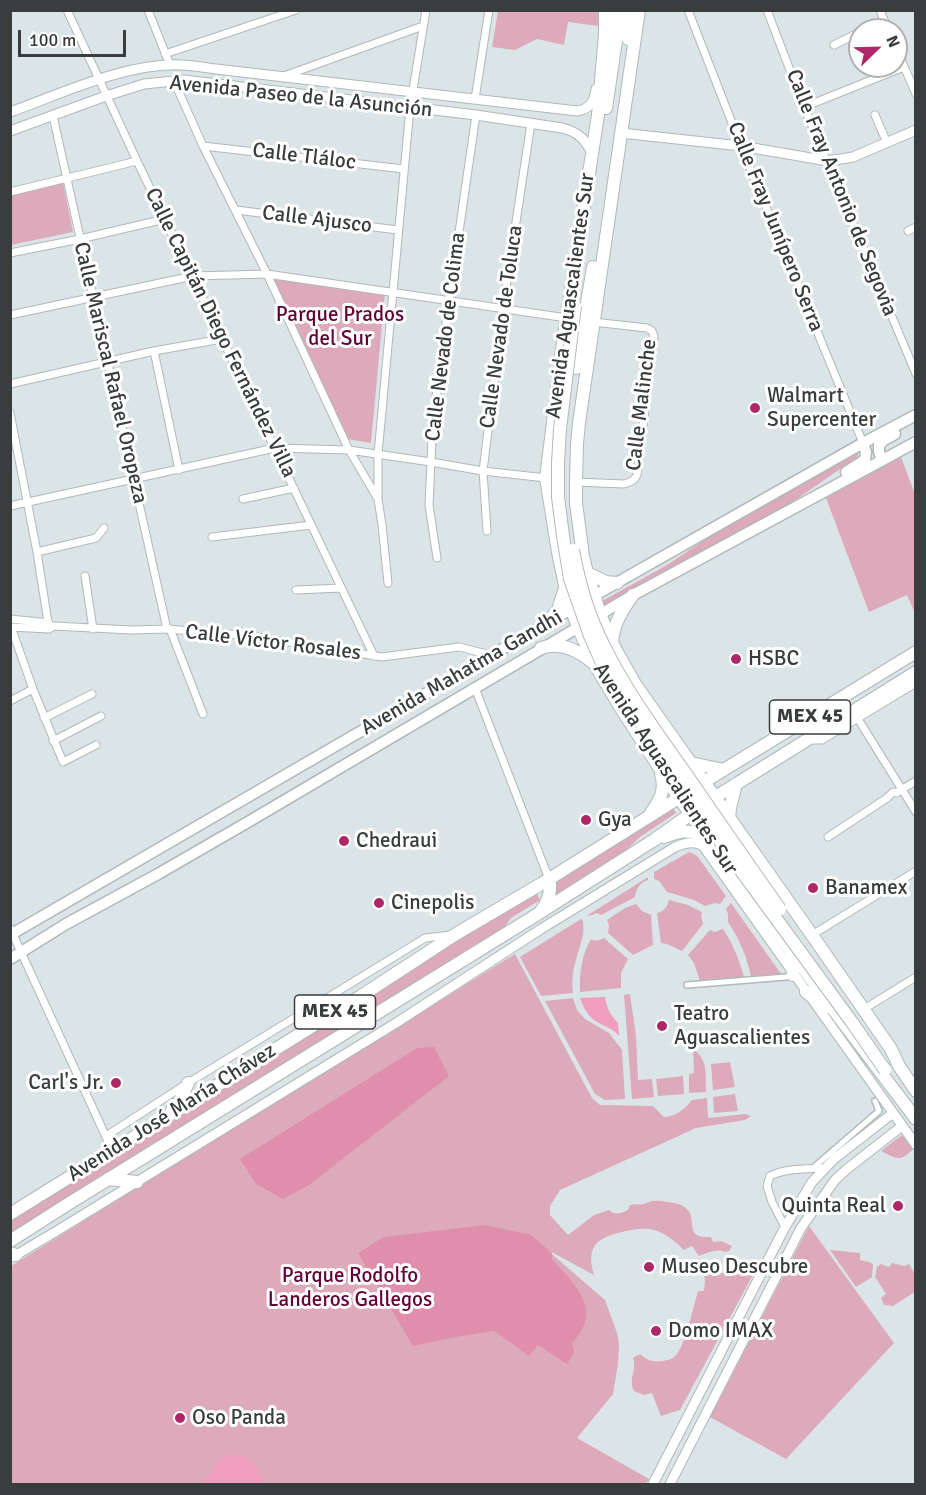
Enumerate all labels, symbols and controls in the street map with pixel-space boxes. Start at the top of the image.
scale bar [21,18,129,56]
north arrow [848,18,908,78]
text: 100 m [29,29,76,51]
text: N [881,33,904,51]
street label: Calle Fray Antonio de Segovia [780,66,902,320]
street label: Avenida Paseo de la Asunción [168,71,434,123]
street label: Calle Fray Junípero Serra [721,119,829,335]
street label: Calle Tláloc [251,138,357,176]
street label: Avenida Aguascalientes Sur [541,172,601,420]
street label: Calle Capitán Diego Fernández Villa [139,184,301,482]
street label: Calle Ajusco [261,201,373,239]
street label: Calle Nevado de Toluca [475,224,529,430]
street label: Calle Nevado de Colima [421,231,471,443]
street label: Calle Mariscal Rafael Oropeza [68,240,152,506]
park label: Parque Prados del Sur [276,302,404,352]
street label: Calle Malinche [621,338,663,472]
place label: Walmart Supercenter [767,383,876,433]
marker: Walmart Supercenter [748,401,762,415]
street label: Avenida Mahatma Gandhi [357,605,567,741]
street label: Calle Víctor Rosales [184,620,362,666]
place label: HSBC [748,646,799,672]
marker: HSBC [729,652,743,666]
street label: Avenida Aguascalientes Sur [587,658,743,880]
road number: MEX 45 [770,700,850,734]
place label: Gya [598,807,632,833]
marker: Gya [579,813,593,827]
place label: Chedraui [356,828,437,854]
marker: Chedraui [337,834,351,848]
place label: Banamex [825,875,907,901]
marker: Banamex [806,881,820,895]
place label: Cinepolis [391,890,474,916]
marker: Cinepolis [372,896,386,910]
road number: MEX 45 [294,995,376,1029]
place label: Teatro Aguascalientes [674,1001,810,1051]
marker: Teatro Aguascalientes [655,1019,669,1033]
street label: Avenida José María Chávez [63,1039,281,1187]
place label: Carl's Jr. [28,1070,104,1096]
marker: Carl's Jr. [109,1076,123,1090]
place label: Quinta Real [781,1193,886,1219]
marker: Quinta Real [891,1199,905,1213]
place label: Museo Descubre [661,1254,808,1280]
marker: Museo Descubre [642,1260,656,1274]
park label: Parque Rodolfo Landeros Gallegos [268,1263,432,1313]
place label: Domo IMAX [668,1318,773,1344]
marker: Domo IMAX [649,1324,663,1338]
place label: Oso Panda [192,1405,286,1431]
marker: Oso Panda [173,1411,187,1425]

